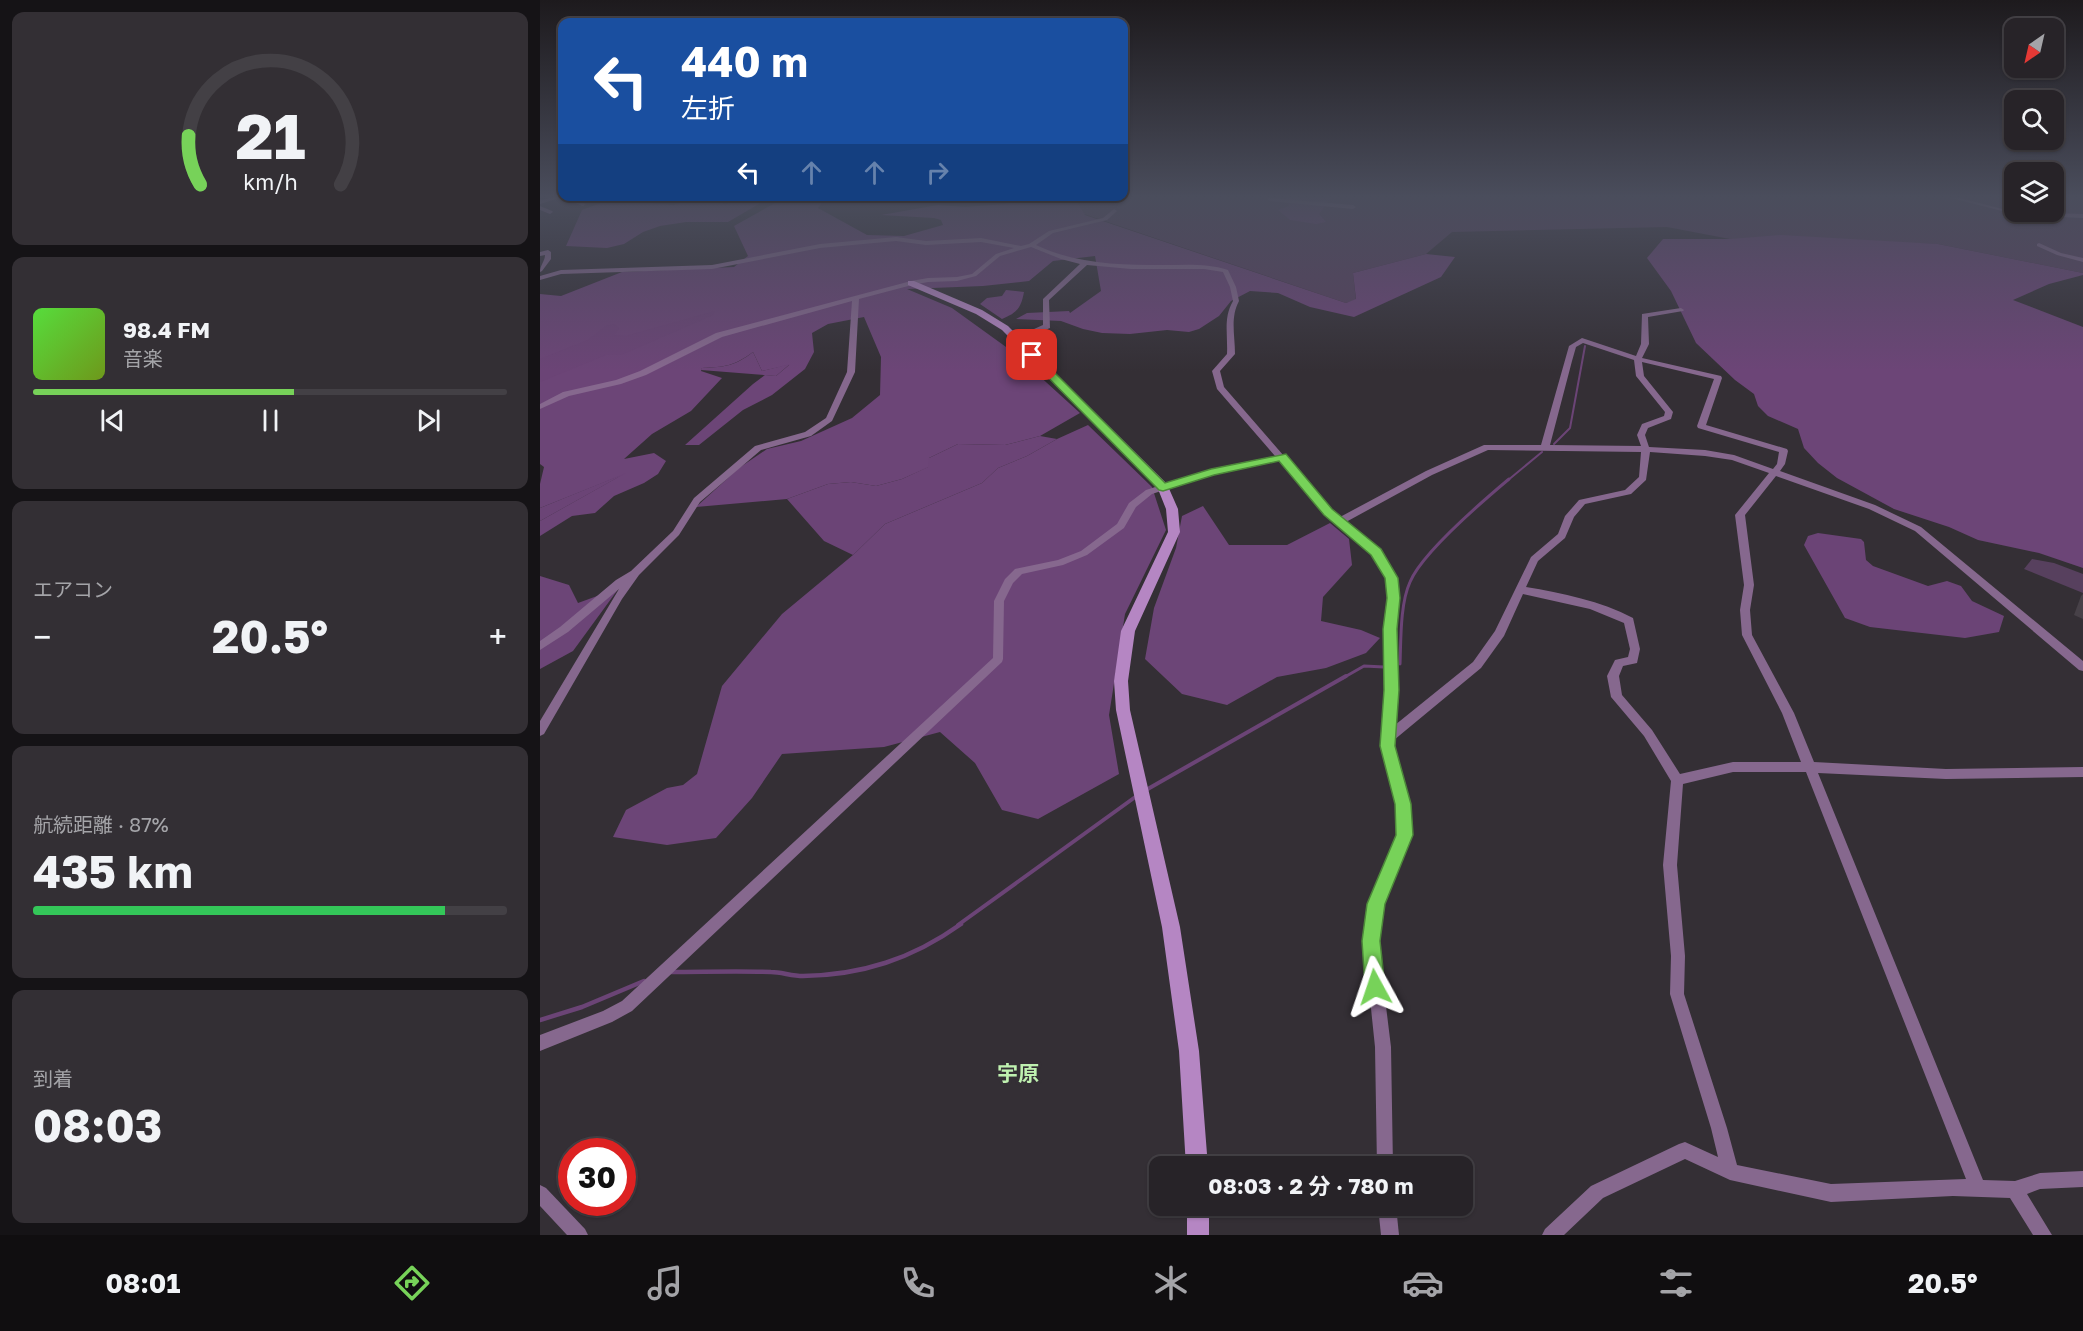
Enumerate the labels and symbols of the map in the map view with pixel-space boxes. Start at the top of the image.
north arrow [2004,18,2064,78]
pin [1006,329,1057,380]
position arrow [1343,955,1407,1019]
district label: 宇原 [997,1060,1039,1086]
speed limit sign: 30 [558,1138,636,1216]

